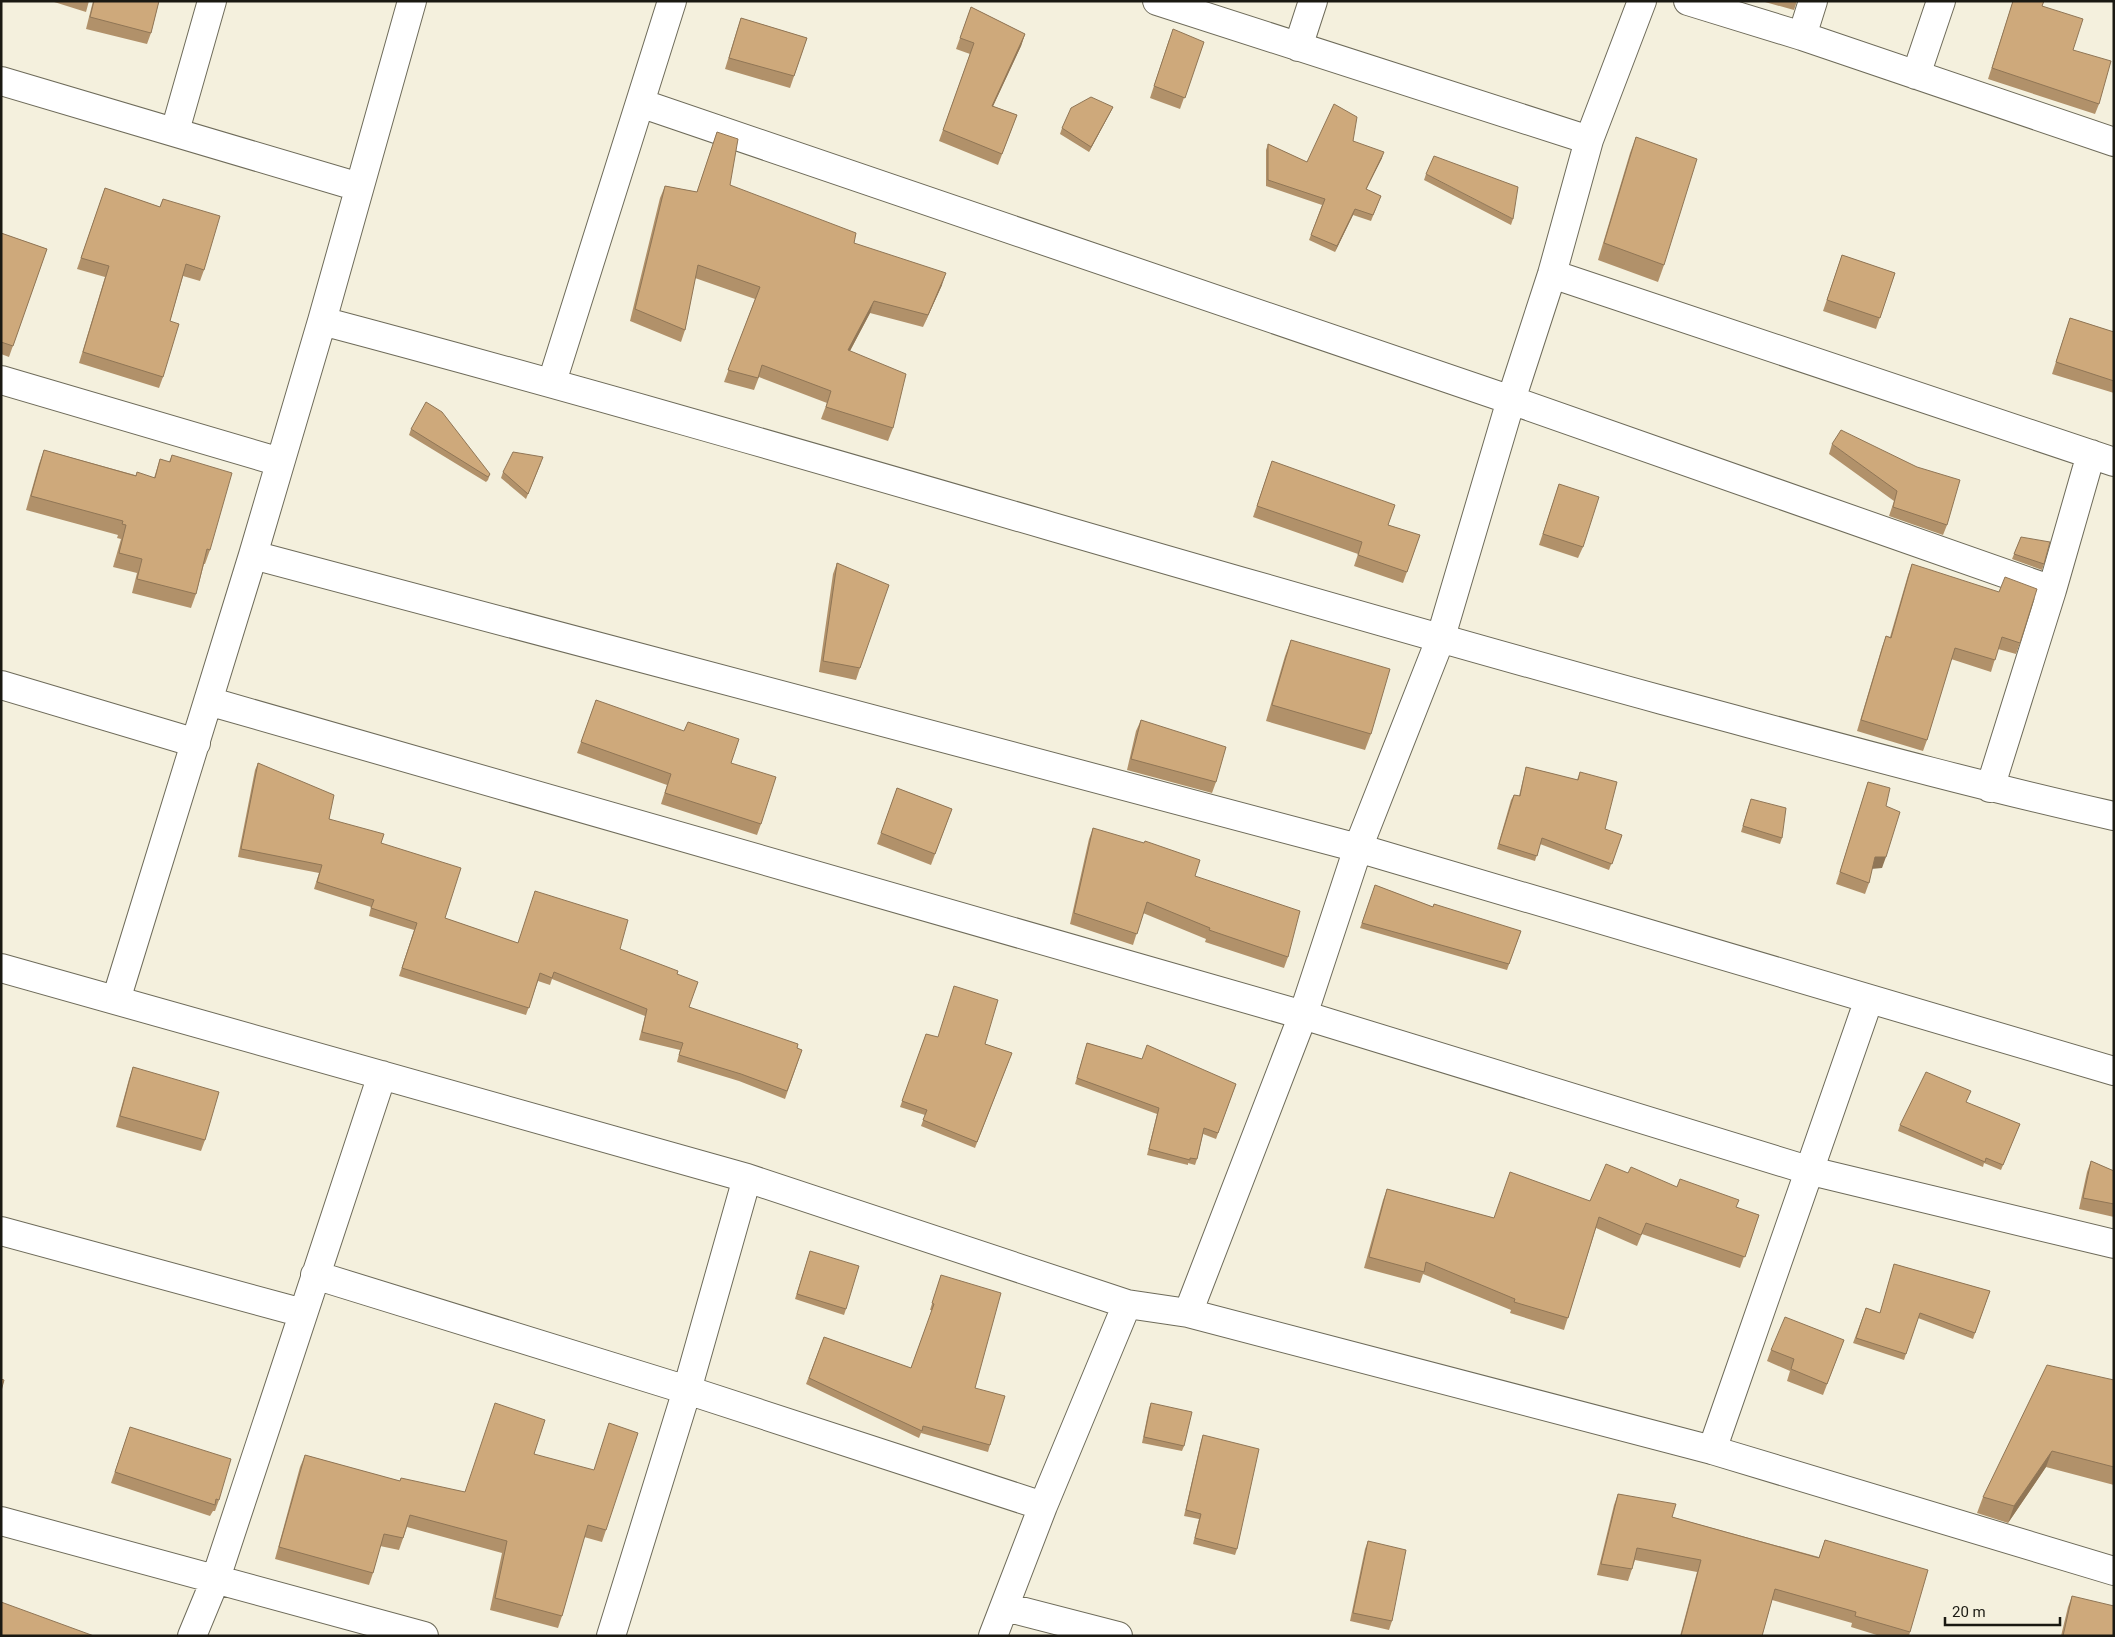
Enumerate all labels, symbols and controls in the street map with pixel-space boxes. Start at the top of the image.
scale bar [1945,1594,2060,1626]
text: 20 m [1952,1603,1986,1621]

